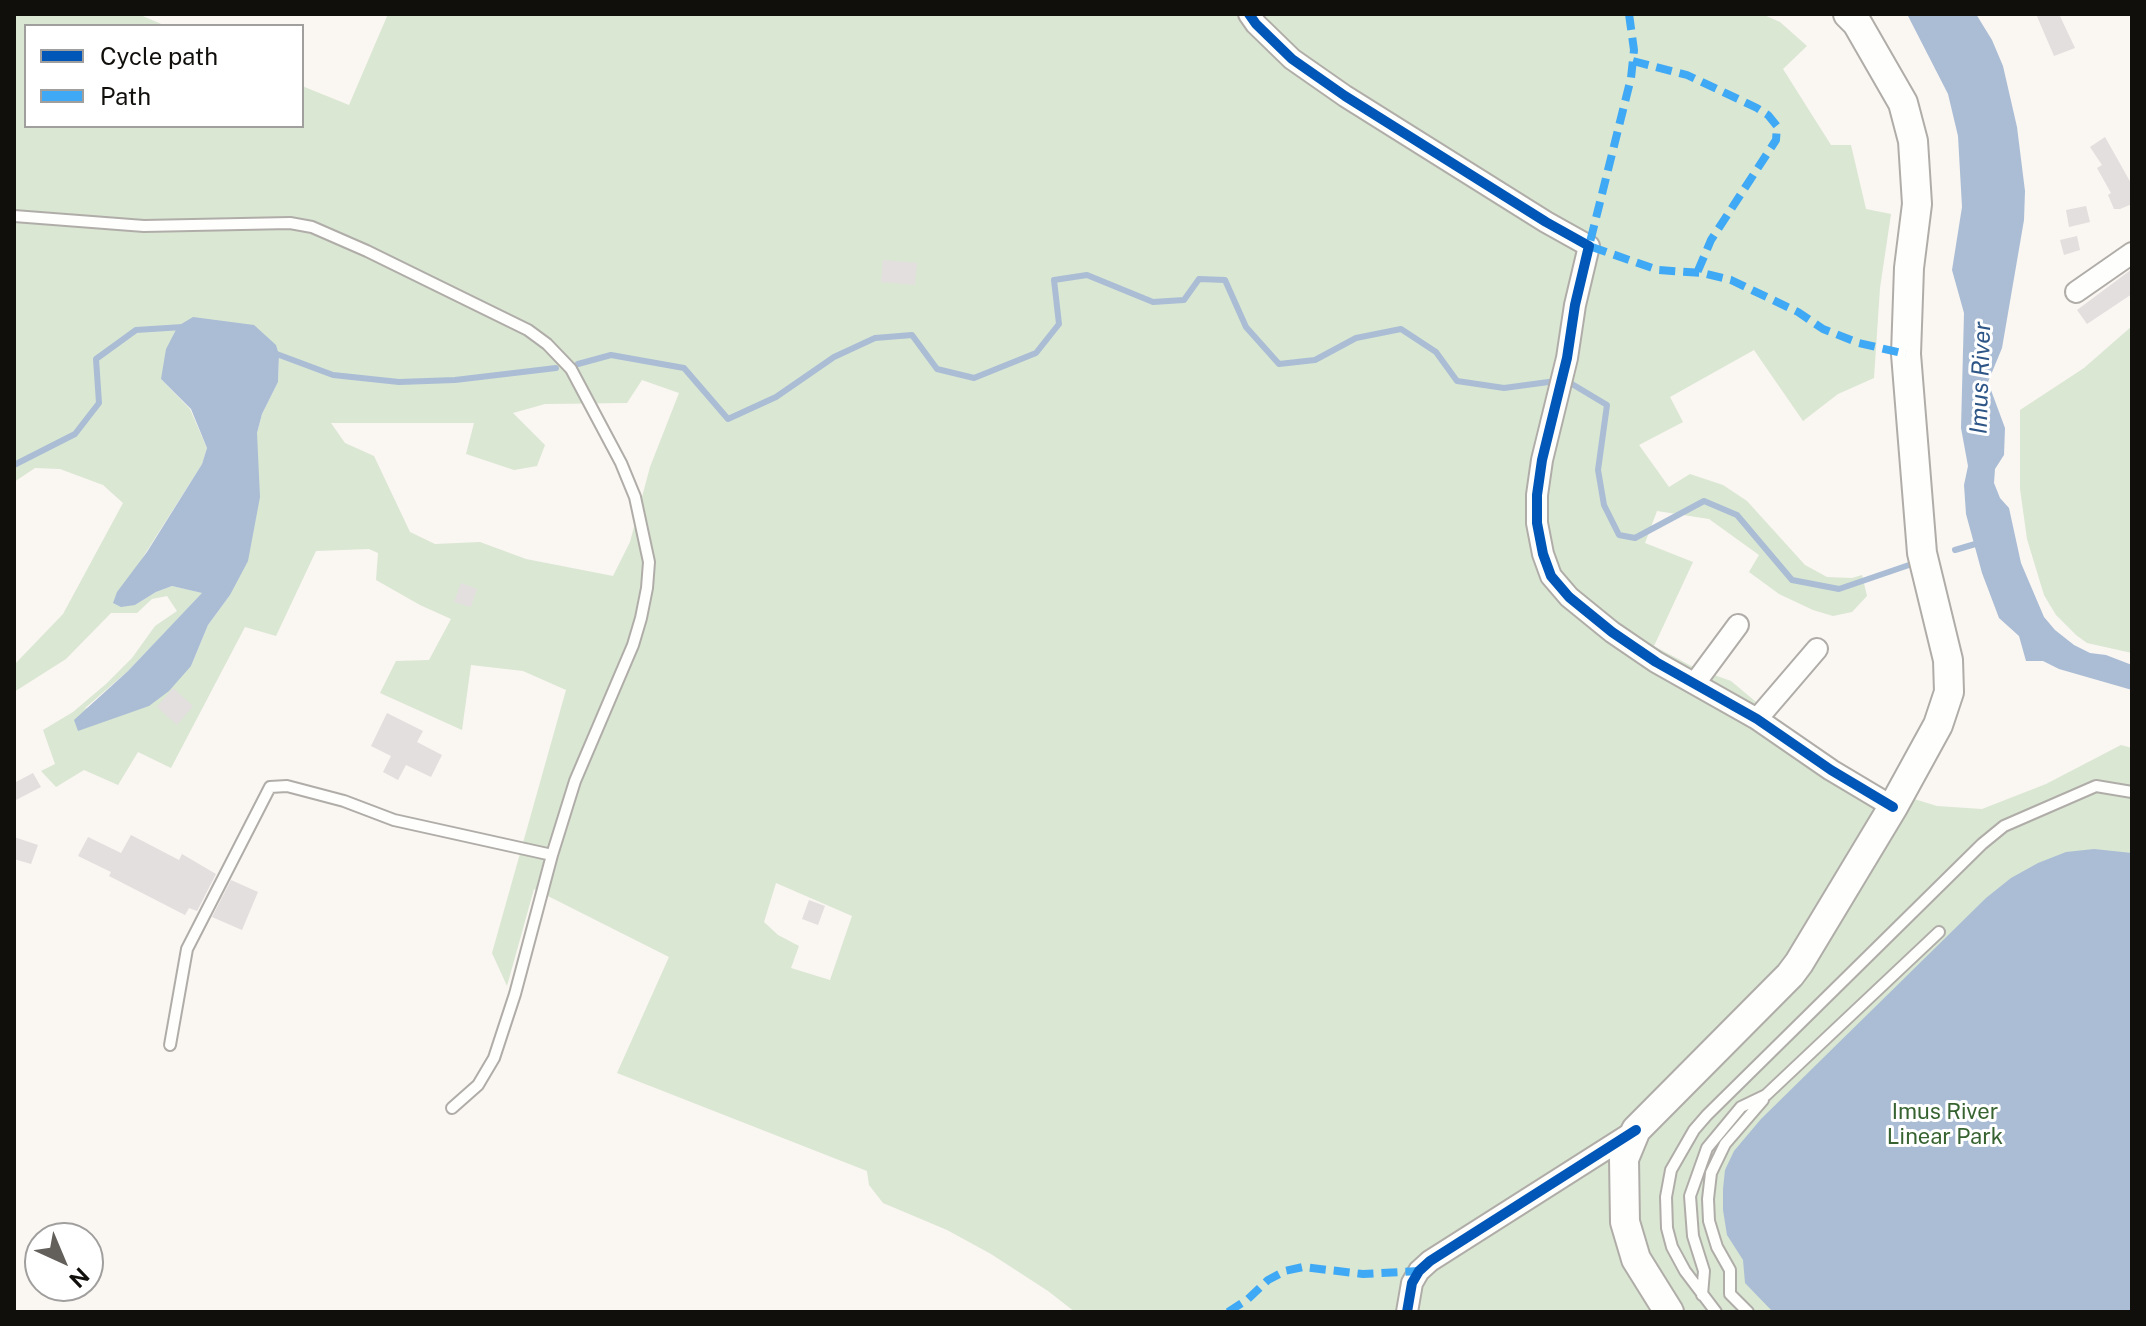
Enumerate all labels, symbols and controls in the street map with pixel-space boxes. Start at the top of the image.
legend [24,24,304,128]
text: Cycle path [100,42,218,70]
text: Path [100,82,151,110]
water label: Imus River [1965,321,1997,435]
park label: Imus River Linear Park [1887,1099,2003,1150]
north arrow [24,1222,104,1302]
text: N [64,1262,95,1293]

